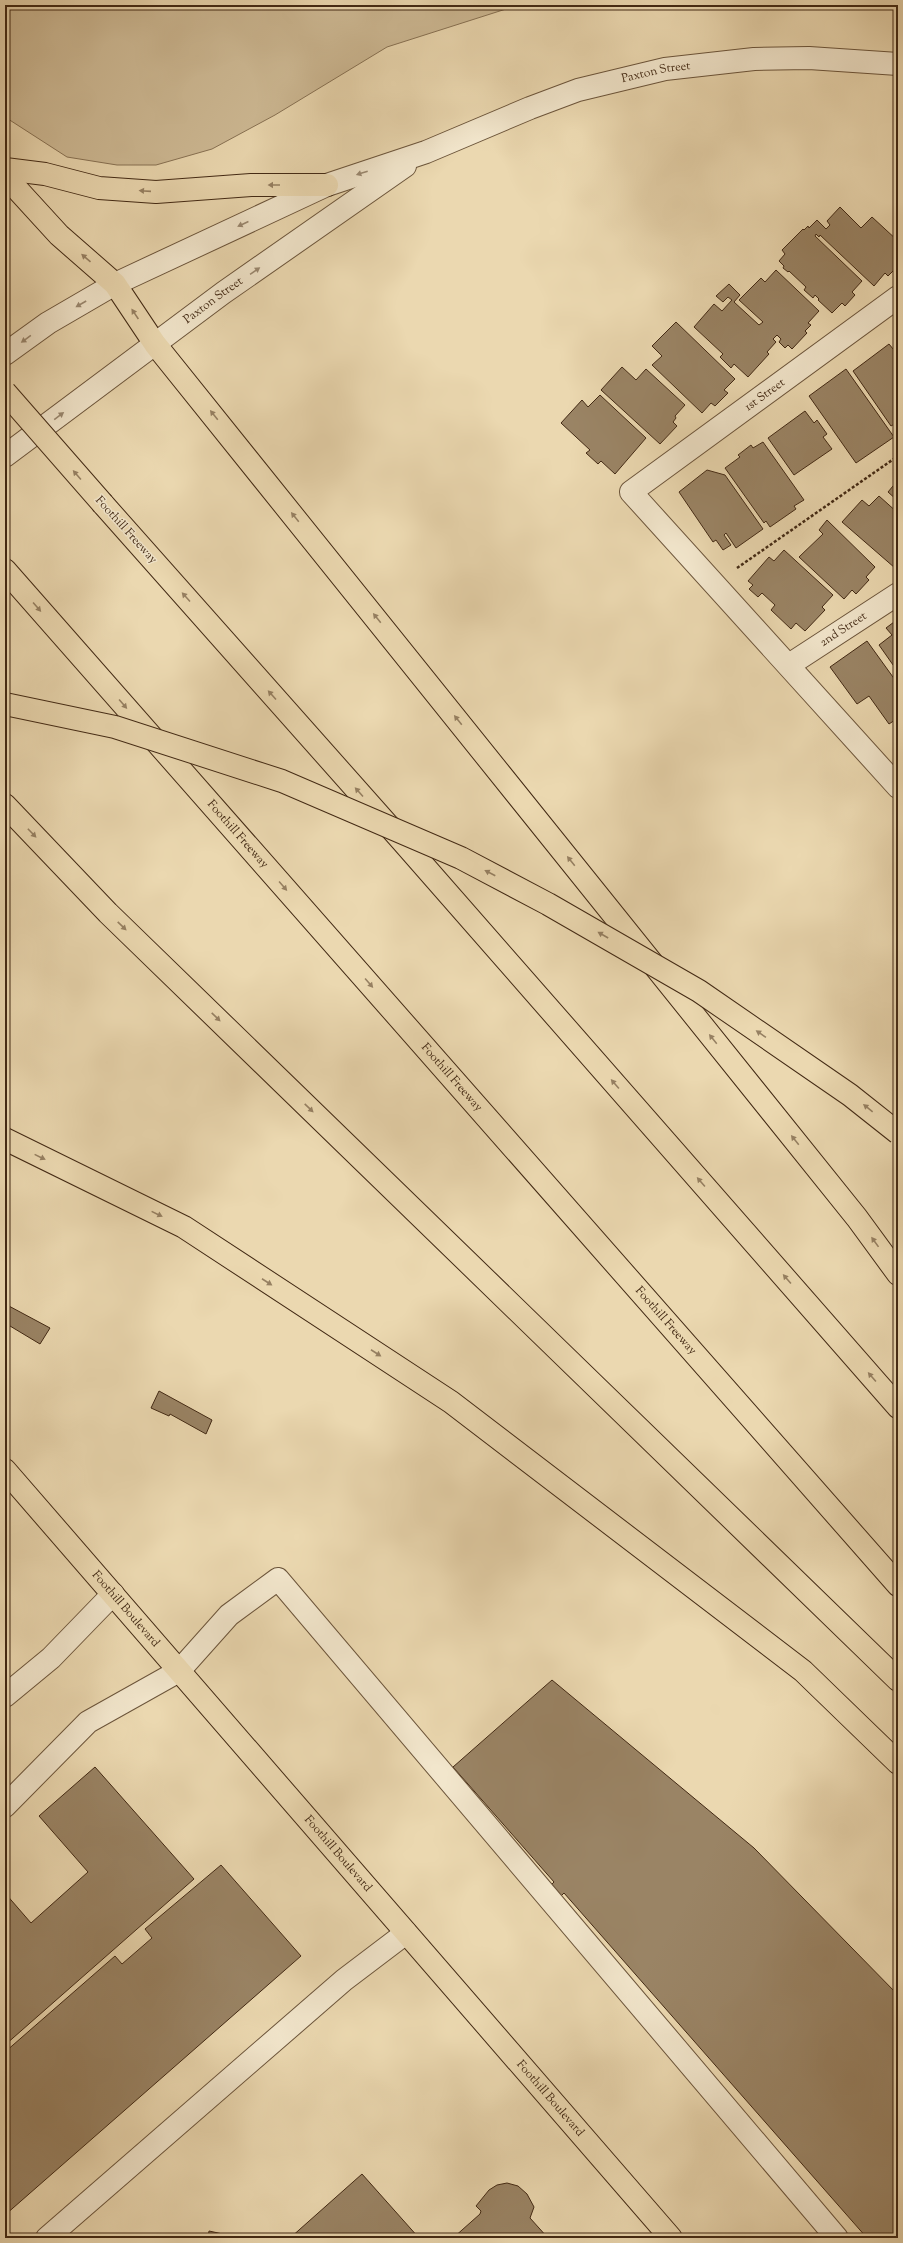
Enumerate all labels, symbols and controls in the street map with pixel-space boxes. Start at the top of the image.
street label: Paxton Street [620,57,691,88]
one-way arrow [356,170,368,176]
one-way arrow [267,182,280,188]
one-way arrow [139,188,151,195]
one-way arrow [237,221,249,227]
one-way arrow [81,254,90,263]
one-way arrow [249,267,260,275]
street label: Paxton Street [180,273,247,328]
one-way arrow [75,300,87,307]
one-way arrow [131,309,139,319]
one-way arrow [21,334,32,343]
street label: 1st Street [741,374,789,416]
one-way arrow [210,410,219,421]
one-way arrow [53,412,64,420]
one-way arrow [72,469,81,480]
street label: Foothill Freeway [91,492,161,568]
one-way arrow [291,511,300,522]
one-way arrow [181,592,190,603]
one-way arrow [33,601,42,612]
street label: 2nd Street [816,608,871,652]
one-way arrow [372,613,381,624]
one-way arrow [268,689,277,700]
one-way arrow [119,699,128,709]
one-way arrow [454,714,462,725]
one-way arrow [354,786,363,797]
street label: Foothill Freeway [202,796,273,872]
one-way arrow [27,828,37,838]
one-way arrow [566,855,575,866]
one-way arrow [484,870,495,876]
one-way arrow [278,881,288,891]
one-way arrow [117,922,127,931]
one-way arrow [597,932,609,939]
one-way arrow [364,979,373,988]
one-way arrow [211,1012,220,1021]
one-way arrow [756,1030,767,1037]
one-way arrow [709,1033,718,1044]
street label: Foothill Freeway [416,1039,487,1116]
one-way arrow [611,1079,620,1089]
one-way arrow [304,1103,314,1113]
one-way arrow [862,1104,873,1113]
one-way arrow [790,1135,799,1146]
one-way arrow [34,1153,46,1160]
one-way arrow [697,1177,706,1186]
one-way arrow [151,1211,162,1217]
one-way arrow [871,1237,879,1248]
one-way arrow [782,1274,791,1285]
one-way arrow [262,1278,273,1286]
street label: Foothill Freeway [630,1283,701,1359]
one-way arrow [371,1349,381,1357]
one-way arrow [868,1372,877,1382]
street label: Foothill Boulevard [87,1567,164,1651]
street label: Foothill Boulevard [300,1812,376,1896]
street label: Foothill Boulevard [512,2056,589,2141]

